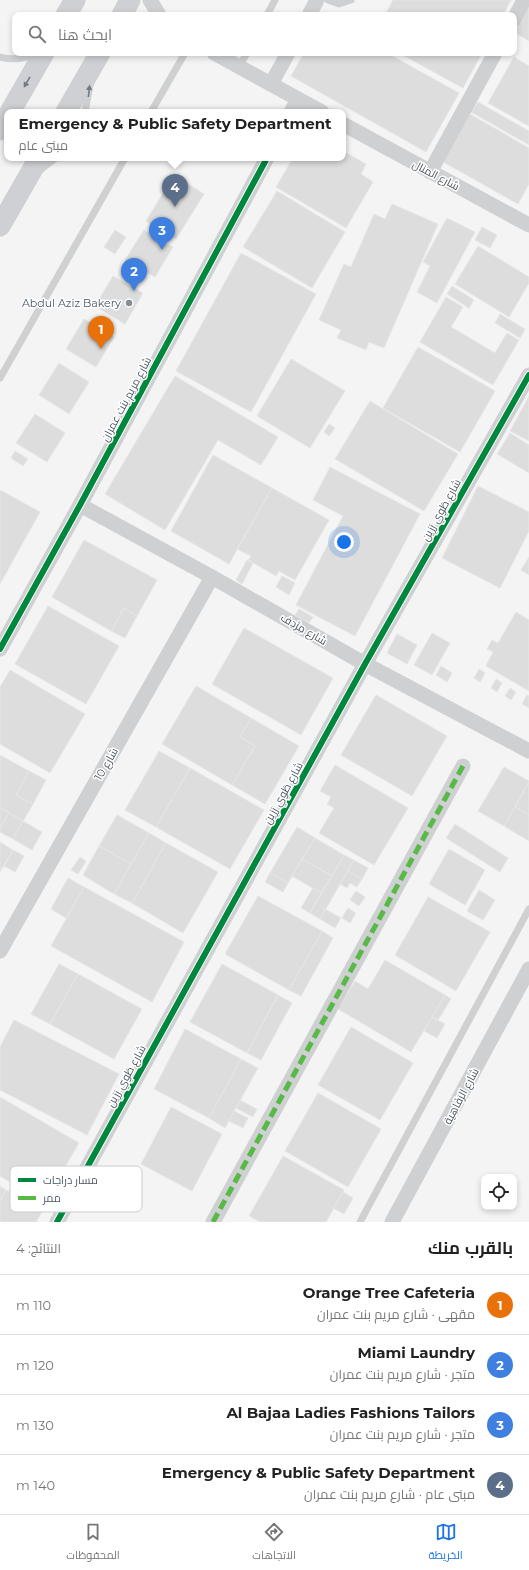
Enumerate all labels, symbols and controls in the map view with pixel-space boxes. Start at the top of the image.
search box [12,12,517,56]
icon: search [26,23,48,45]
text: ابحث هنا [58,25,112,44]
one-way arrow [24,77,31,88]
one-way arrow [86,85,92,97]
popup [4,109,346,161]
text: Emergency & Public Safety Department [18,114,332,133]
text: مبنى عام [18,137,68,153]
street label: شارع المنال [410,157,462,194]
pin: 4 [162,174,188,207]
pin: 3 [149,217,175,250]
pin: 2 [121,258,147,291]
place label: Abdul Aziz Bakery [22,296,121,310]
marker: Abdul Aziz Bakery [124,298,134,308]
pin: 1 [88,316,114,349]
street label: شارع مريم بنت عمران [98,354,155,444]
street label: شارع طَوِي رَزِين [418,477,466,544]
your location [334,532,354,552]
street label: شارع مِرْدِف [278,610,330,649]
street label: شارع 10 [91,745,122,783]
street label: شارع طَوِي رَزِين [260,760,308,827]
street label: شارع طَوِي رَزِين [103,1043,151,1110]
street label: شارع الرَفَاهِية [440,1065,483,1127]
legend [10,1166,142,1212]
text: مسار دراجات [43,1173,98,1187]
map controls [481,1174,517,1210]
button: locate [481,1174,517,1210]
text: ممر [42,1191,61,1205]
text: بالقرب منك [428,1238,513,1258]
text: النتائج: 4 [16,1240,61,1256]
text: Orange Tree Cafeteria [303,1283,475,1302]
text: 110 m [16,1297,51,1313]
text: 1 [497,1297,503,1313]
text: مقهى · شارع مريم بنت عمران [317,1306,475,1322]
text: Miami Laundry [357,1343,475,1362]
text: 120 m [16,1357,54,1373]
text: 2 [496,1357,504,1373]
text: متجر · شارع مريم بنت عمران [330,1366,475,1382]
text: Al Bajaa Ladies Fashions Tailors [226,1403,475,1422]
text: 130 m [16,1417,54,1433]
text: 3 [496,1417,504,1433]
text: متجر · شارع مريم بنت عمران [330,1426,475,1442]
text: Emergency & Public Safety Department [162,1463,475,1482]
text: 140 m [16,1477,55,1493]
text: 4 [496,1477,504,1493]
text: مبنى عام · شارع مريم بنت عمران [304,1486,475,1502]
tab: المحفوظات [66,1521,120,1565]
tab: الاتجاهات [252,1521,296,1565]
tab: الخريطة [428,1521,463,1565]

